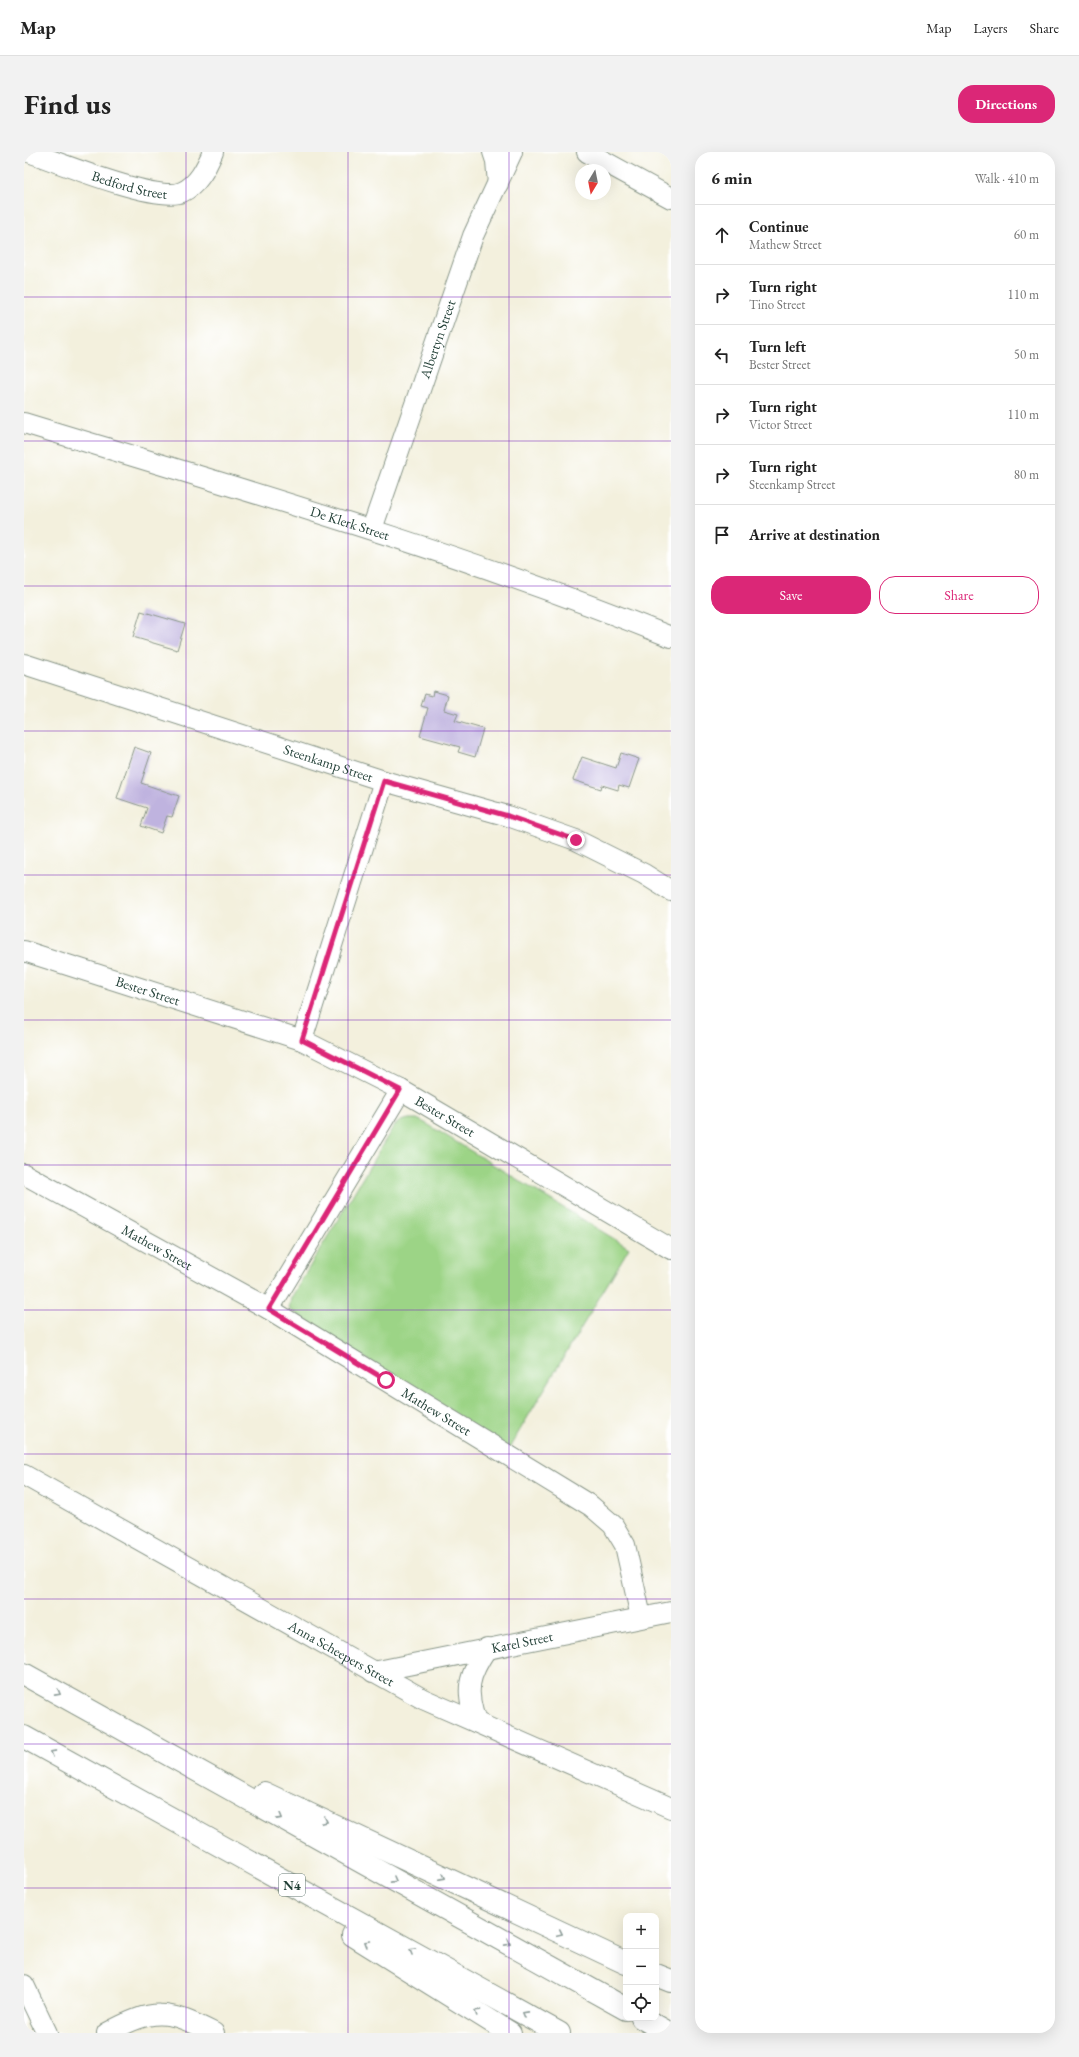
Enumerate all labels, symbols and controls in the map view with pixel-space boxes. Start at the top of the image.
text: Map [20,15,56,40]
text: Map [926,19,951,37]
text: Layers [973,19,1008,37]
text: Share [1030,19,1059,37]
button: Directions [958,85,1055,123]
text: Find us [24,86,111,122]
north arrow [575,164,611,200]
street label: Bedford Street [89,167,168,203]
text: 6 min [711,167,752,189]
text: Walk · 410 m [975,170,1039,187]
text: Continue [749,217,809,236]
icon: ahead [711,224,733,246]
text: 60 m [1014,226,1039,243]
text: Mathew Street [749,236,822,253]
text: Turn right [749,277,817,296]
icon: right [711,284,733,306]
text: 110 m [1008,286,1039,303]
text: Tino Street [749,296,805,313]
street label: Albertyn Street [415,297,460,382]
text: Turn left [749,337,806,356]
icon: left [711,344,733,366]
text: 50 m [1014,346,1039,363]
text: Bester Street [749,356,811,373]
text: Turn right [749,397,817,416]
icon: right [711,404,733,426]
text: 110 m [1008,406,1039,423]
text: Victor Street [749,416,812,433]
text: Turn right [749,457,817,476]
icon: right [711,464,733,486]
text: 80 m [1014,466,1039,483]
text: Steenkamp Street [749,476,835,493]
street label: De Klerk Street [308,502,392,544]
icon: arrive [711,524,733,546]
text: Arrive at destination [749,525,880,544]
button: Save [711,576,871,614]
button: Share [879,576,1039,614]
street label: Steenkamp Street [281,740,376,786]
route end [567,831,585,849]
street label: Bester Street [113,972,183,1010]
street label: Bester Street [412,1091,479,1141]
street label: Mathew Street [119,1221,196,1274]
route start [377,1371,395,1389]
street label: Mathew Street [398,1383,475,1440]
street label: Anna Scheepers Street [284,1616,398,1690]
street label: Karel Street [490,1627,555,1657]
one-way arrow [54,1689,61,1696]
one-way arrow [50,1750,57,1757]
one-way arrow [276,1812,283,1820]
one-way arrow [321,1816,329,1824]
one-way arrow [438,1872,446,1880]
road number: N4 [279,1874,305,1896]
one-way arrow [390,1876,397,1883]
map controls [623,1913,659,2021]
button: + [623,1913,659,1949]
one-way arrow [556,1928,563,1936]
one-way arrow [503,1939,511,1946]
one-way arrow [364,1941,371,1948]
one-way arrow [409,1948,416,1956]
button: − [623,1949,659,1985]
button: locate [623,1985,659,2021]
one-way arrow [474,2009,481,2017]
one-way arrow [522,2011,529,2019]

